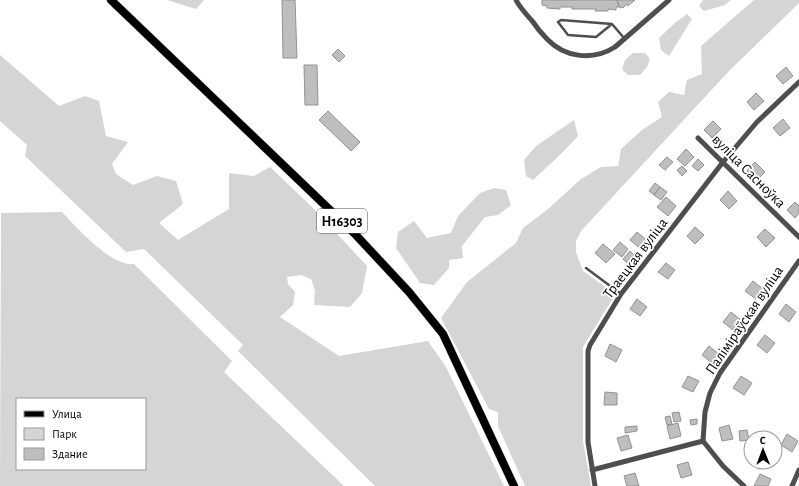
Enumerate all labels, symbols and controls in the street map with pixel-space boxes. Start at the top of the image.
street label: вуліца Сасноўка [709,132,788,211]
road number: Н16303 [317,209,367,233]
street label: Траецкая вуліца [600,215,671,301]
street label: Паліміраўская вуліца [703,263,786,377]
legend [16,398,146,470]
text: Улица [52,408,82,420]
text: Парк [52,428,77,440]
north arrow [743,430,783,470]
text: С [760,435,766,446]
text: Здание [52,448,88,460]

